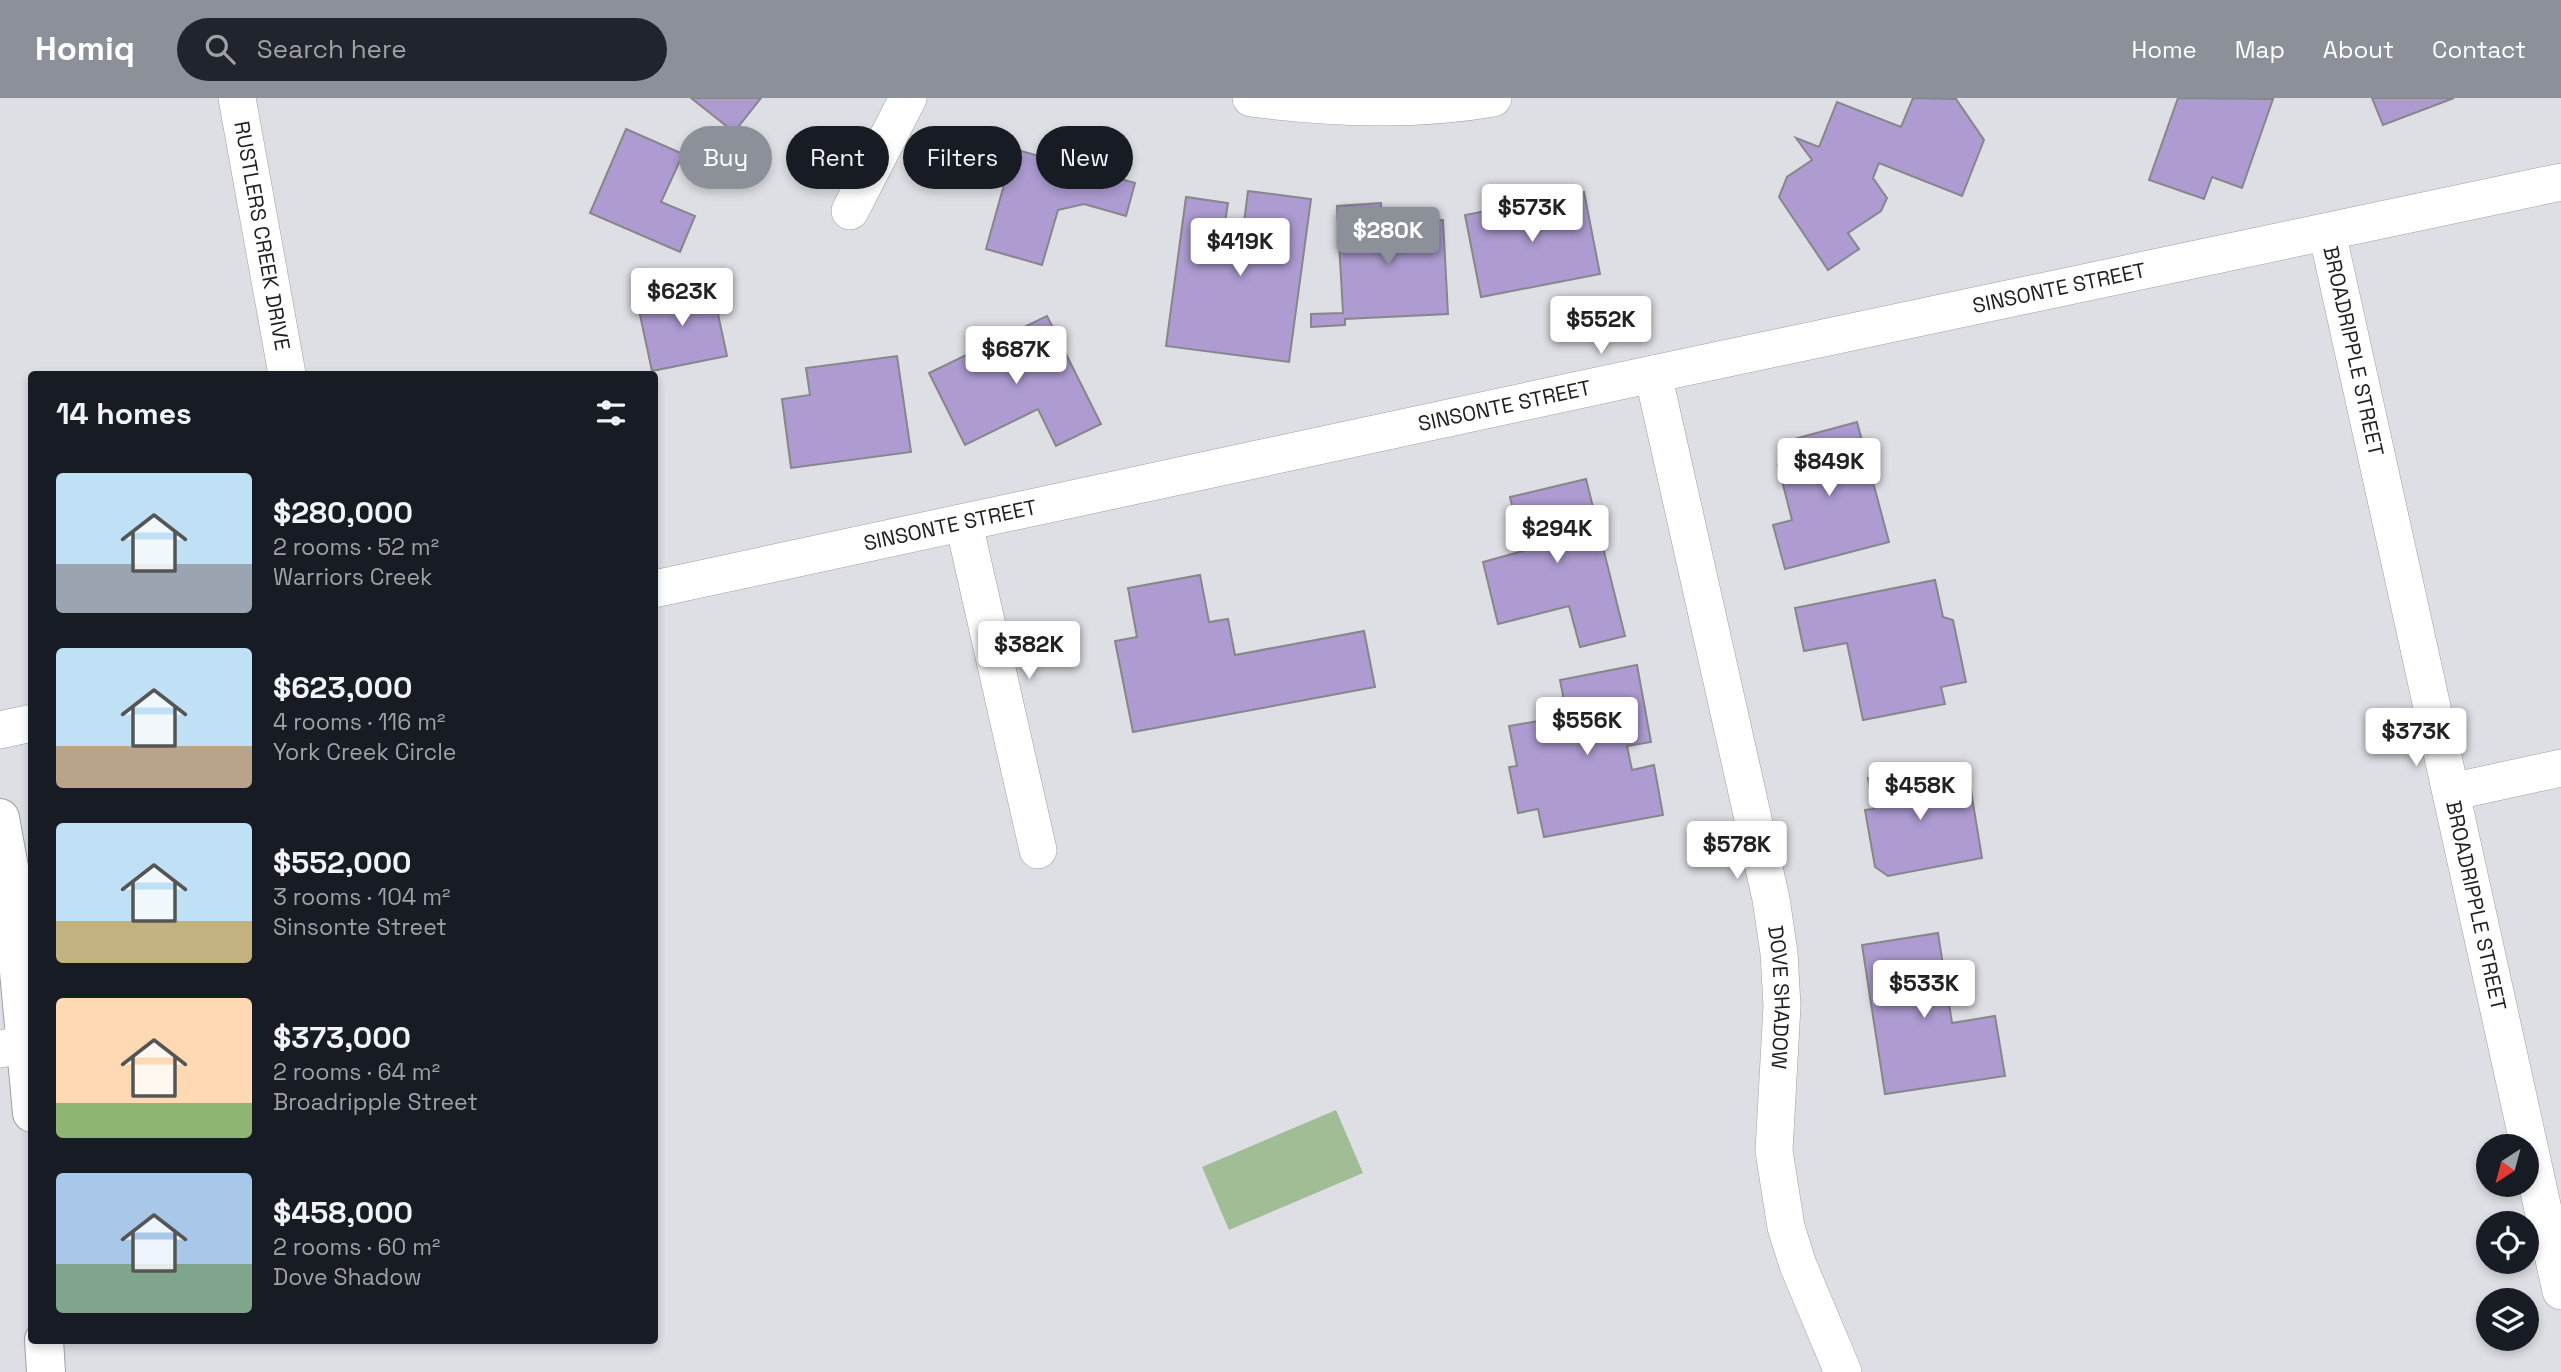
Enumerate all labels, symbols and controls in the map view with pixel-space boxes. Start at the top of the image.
search box [177,18,667,81]
text: Homiq [35,28,135,70]
icon: search [201,30,239,68]
text: Search here [257,32,407,66]
text: Home [2131,34,2197,65]
text: Map [2235,34,2285,65]
text: About [2323,34,2394,65]
text: Contact [2432,34,2526,65]
street label: RUSTLERS CREEK DRIVE [228,119,296,352]
chip: Buy [679,126,772,189]
chip: Rent [786,126,889,189]
chip: Filters [903,126,1022,189]
chip: New [1036,126,1133,189]
pin: $573K [1483,184,1581,244]
text: $573K [1498,192,1566,222]
pin: $280K [1339,208,1437,267]
text: $280K [1353,215,1423,245]
pin: $419K [1191,218,1289,278]
text: $419K [1207,226,1273,256]
street label: BROADRIPPLE STREET [2317,243,2390,459]
street label: SINSONTE STREET [1970,256,2148,319]
pin: $623K [633,268,731,328]
text: $623K [647,276,717,306]
pin: $552K [1552,296,1650,356]
text: $552K [1566,304,1636,334]
pin: $687K [967,327,1065,386]
text: $687K [982,334,1050,364]
street label: SINSONTE STREET [1415,374,1593,437]
text: 14 homes [56,394,192,433]
icon: filters [592,394,630,432]
pin: $849K [1780,438,1878,498]
text: $849K [1794,446,1864,476]
text: $280,000 [273,493,413,532]
street label: SINSONTE STREET [861,493,1039,557]
icon: home [112,501,196,585]
pin: $294K [1508,505,1606,565]
text: $294K [1522,513,1592,543]
text: 2 rooms · 52 m² [273,532,439,562]
text: Warriors Creek [273,562,432,592]
pin: $382K [980,622,1078,681]
text: $382K [994,629,1064,659]
text: $623,000 [273,668,412,707]
icon: home [112,676,196,760]
pin: $556K [1538,698,1636,757]
text: $556K [1552,705,1622,735]
text: 4 rooms · 116 m² [273,707,445,737]
pin: $373K [2367,708,2465,768]
text: $373K [2381,716,2451,746]
text: York Creek Circle [273,737,456,767]
pin: $458K [1871,762,1969,822]
text: $458K [1885,770,1955,800]
street label: BROADRIPPLE STREET [2440,798,2513,1013]
pin: $578K [1688,822,1786,881]
text: $578K [1703,829,1771,859]
text: $552,000 [273,843,412,882]
icon: home [112,851,196,935]
text: 3 rooms · 104 m² [273,882,450,912]
text: Sinsonte Street [273,912,447,942]
street label: DOVE SHADOW [1762,924,1796,1070]
pin: $533K [1875,960,1973,1020]
text: $533K [1889,968,1959,998]
text: $373,000 [273,1018,411,1057]
icon: home [112,1026,196,1110]
text: 2 rooms · 64 m² [273,1057,440,1087]
text: Broadripple Street [273,1087,478,1117]
north arrow [2476,1134,2539,1197]
map controls [2476,1134,2539,1351]
text: $458,000 [273,1193,413,1232]
icon: home [112,1201,196,1285]
button: locate [2476,1211,2539,1274]
text: 2 rooms · 60 m² [273,1232,440,1262]
text: Dove Shadow [273,1262,422,1292]
button: layers [2476,1288,2539,1351]

